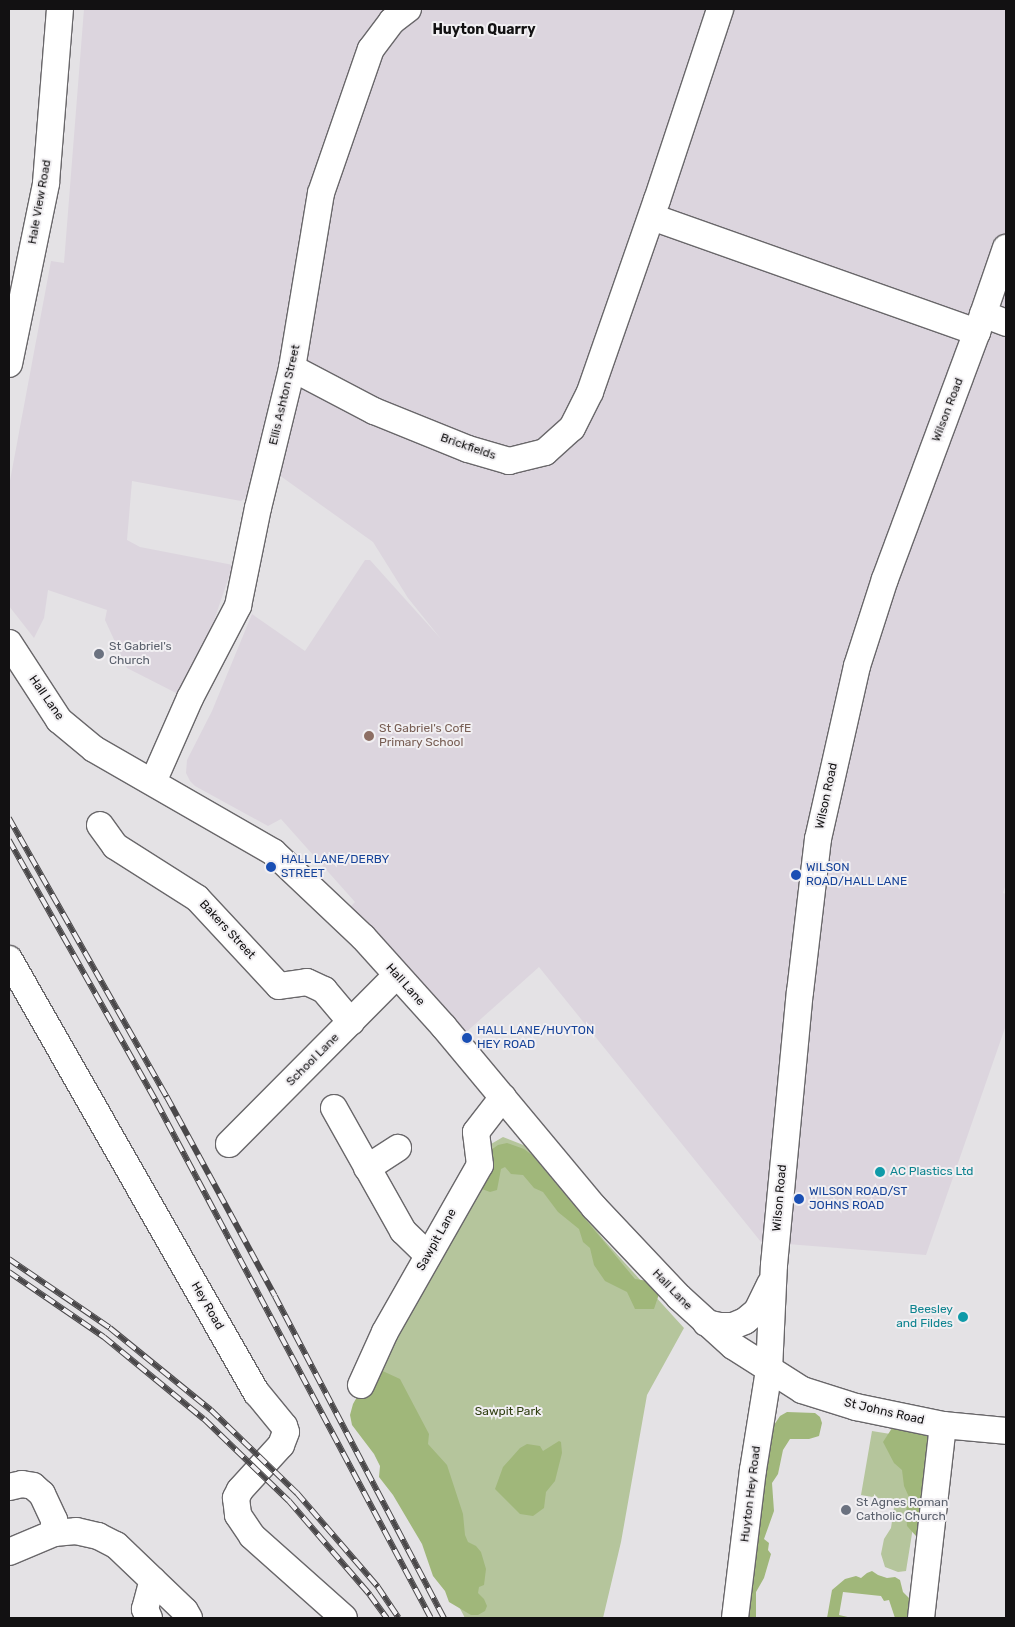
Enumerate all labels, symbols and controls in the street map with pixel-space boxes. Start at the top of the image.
district label: Huyton Quarry [432,22,536,38]
street label: Hale View Road [25,158,55,246]
street label: Ellis Ashton Street [266,343,304,447]
street label: Wilson Road [929,376,967,444]
street label: Brickfields [438,431,498,463]
place label: St Gabriel's Church [109,640,172,668]
marker: St Gabriel's Church [93,648,105,660]
street label: Hall Lane [25,673,67,723]
place label: St Gabriel's CofE Primary School [379,722,471,750]
marker: St Gabriel's CofE Primary School [363,730,375,742]
street label: Wilson Road [813,762,841,830]
place label: HALL LANE/DERBY STREET [281,853,390,881]
marker: HALL LANE/DERBY STREET [265,861,277,873]
place label: WILSON ROAD/HALL LANE [806,861,908,889]
marker: WILSON ROAD/HALL LANE [790,869,802,881]
street label: Bakers Street [196,897,258,963]
street label: Hall Lane [382,961,428,1009]
place label: HALL LANE/HUYTON HEY ROAD [477,1024,595,1052]
street label: School Lane [284,1031,342,1089]
marker: HALL LANE/HUYTON HEY ROAD [461,1032,473,1044]
street label: Wilson Road [770,1164,790,1232]
place label: AC Plastics Ltd [890,1165,973,1179]
marker: AC Plastics Ltd [874,1166,886,1178]
place label: WILSON ROAD/ST JOHNS ROAD [809,1185,907,1213]
marker: WILSON ROAD/ST JOHNS ROAD [793,1193,805,1205]
street label: Sawpit Lane [414,1206,460,1274]
street label: Hall Lane [649,1267,695,1313]
street label: Hey Road [188,1279,226,1333]
place label: Beesley and Fildes [896,1303,953,1331]
marker: Beesley and Fildes [957,1311,969,1323]
street label: St Johns Road [843,1396,925,1428]
park label: Sawpit Park [475,1405,541,1419]
street label: Huyton Hey Road [738,1445,764,1543]
place label: St Agnes Roman Catholic Church [856,1496,949,1524]
marker: St Agnes Roman Catholic Church [840,1504,852,1516]

